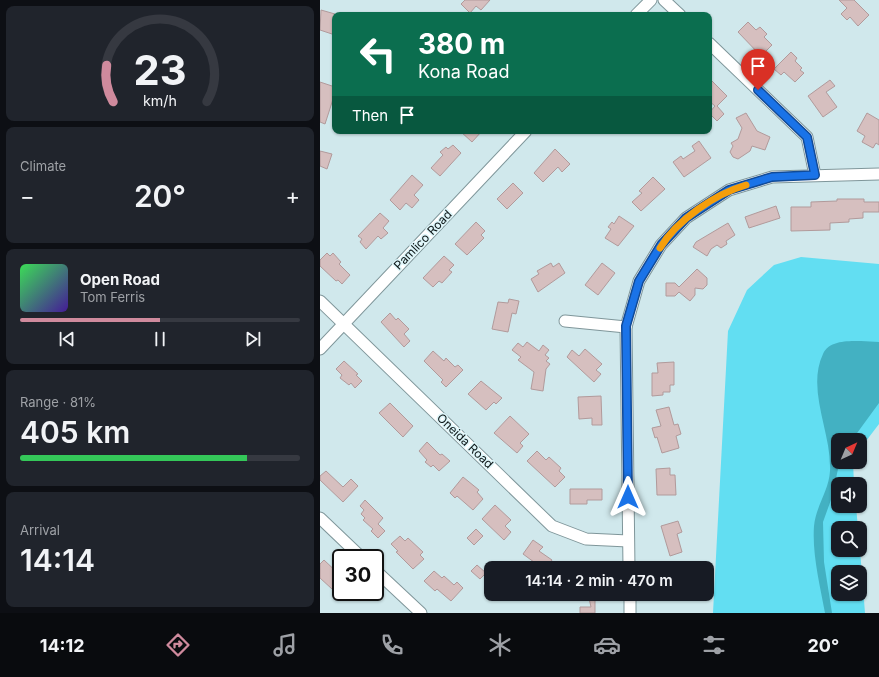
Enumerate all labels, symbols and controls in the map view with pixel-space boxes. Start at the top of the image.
text: 380 m [418,27,505,61]
icon: left [352,28,404,80]
text: 23 [133,45,187,95]
pin [741,49,775,90]
icon: arrive [747,55,769,77]
text: Kona Road [418,61,509,82]
text: km/h [143,91,177,108]
icon: arrive [396,104,418,126]
text: Then [352,106,388,125]
text: Climate [20,158,66,174]
text: 20° [134,178,186,214]
text: − [20,183,35,209]
text: + [285,183,300,209]
street label: Pamlico Road [390,207,455,273]
text: Open Road [80,270,160,289]
text: Tom Ferris [80,289,145,305]
icon: previous [56,328,78,350]
icon: pause [149,328,171,350]
icon: next [242,328,264,350]
text: Range · 81% [20,394,96,410]
street label: Oneida Road [434,410,497,471]
text: 405 km [20,414,130,450]
north arrow [831,433,867,469]
map controls [831,433,867,601]
position arrow [607,476,649,518]
button: sound [831,477,867,513]
button: search [831,521,867,557]
text: Arrival [20,522,60,538]
text: 14:14 [20,542,95,578]
speed limit sign: 30 [332,549,384,601]
button: layers [831,565,867,601]
text: 14:14 · 2 min · 470 m [525,571,673,590]
icon: directions [164,631,192,659]
icon: music [271,631,299,659]
icon: phone [378,631,406,659]
icon: climate [486,631,514,659]
icon: car [593,631,621,659]
icon: filters [700,631,728,659]
text: 14:12 [40,635,85,656]
text: 20° [808,635,839,656]

